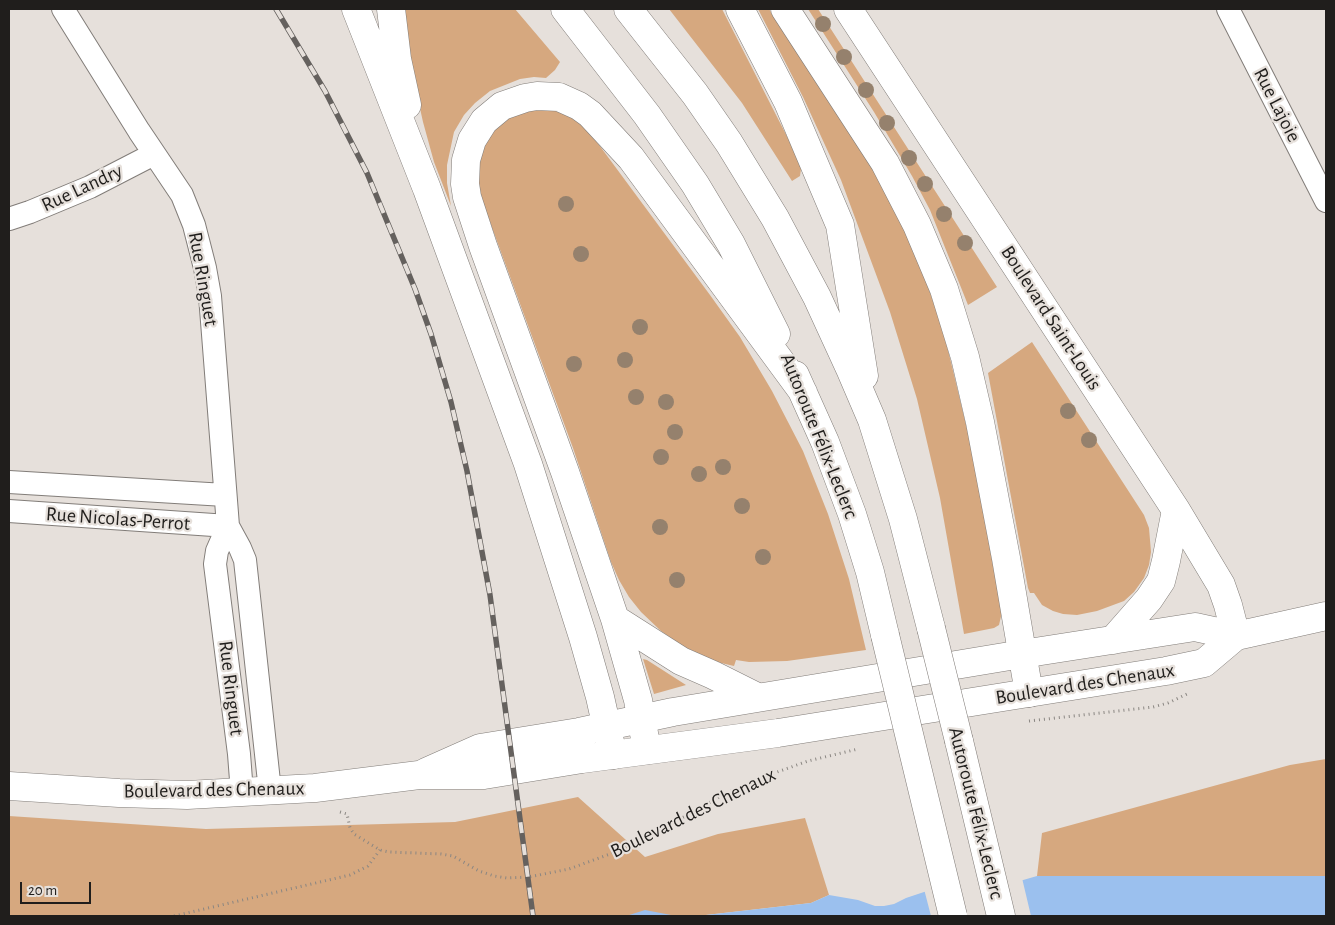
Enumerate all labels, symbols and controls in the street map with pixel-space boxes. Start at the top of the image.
street label: Rue Lajoie [1248,64,1306,146]
street label: Rue Landry [38,159,126,217]
street label: Rue Ringuet [183,230,223,328]
street label: Boulevard Saint-Louis [995,241,1107,395]
street label: Autoroute Félix-Leclerc [775,350,863,522]
street label: Rue Nicolas-Perrot [45,502,191,536]
street label: Rue Ringuet [213,639,249,737]
street label: Boulevard des Chenaux [994,658,1176,710]
street label: Autoroute Félix-Leclerc [943,725,1009,901]
street label: Boulevard des Chenaux [607,763,779,863]
street label: Boulevard des Chenaux [123,776,305,804]
scale bar [22,872,94,904]
text: 20 m [28,883,57,898]

